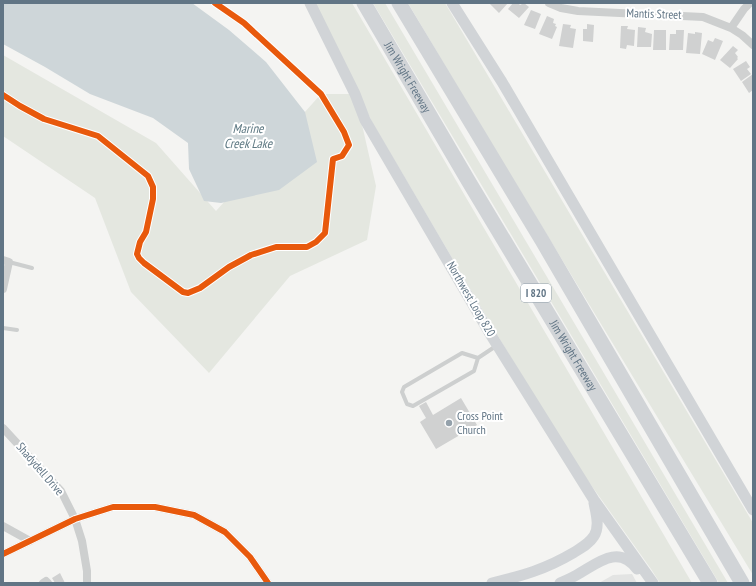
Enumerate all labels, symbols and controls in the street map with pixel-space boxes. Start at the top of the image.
street label: Mantis Street [626,5,682,22]
street label: Jim Wright Freeway [381,38,435,116]
water label: Marine Creek Lake [224,120,274,152]
street label: Northwest Loop 820 [444,258,499,339]
road number: I 820 [521,284,551,302]
street label: Jim Wright Freeway [546,316,601,394]
place label: Cross Point Church [457,408,504,437]
marker: Cross Point Church [444,418,454,428]
street label: Shadydell Drive [13,439,67,498]

